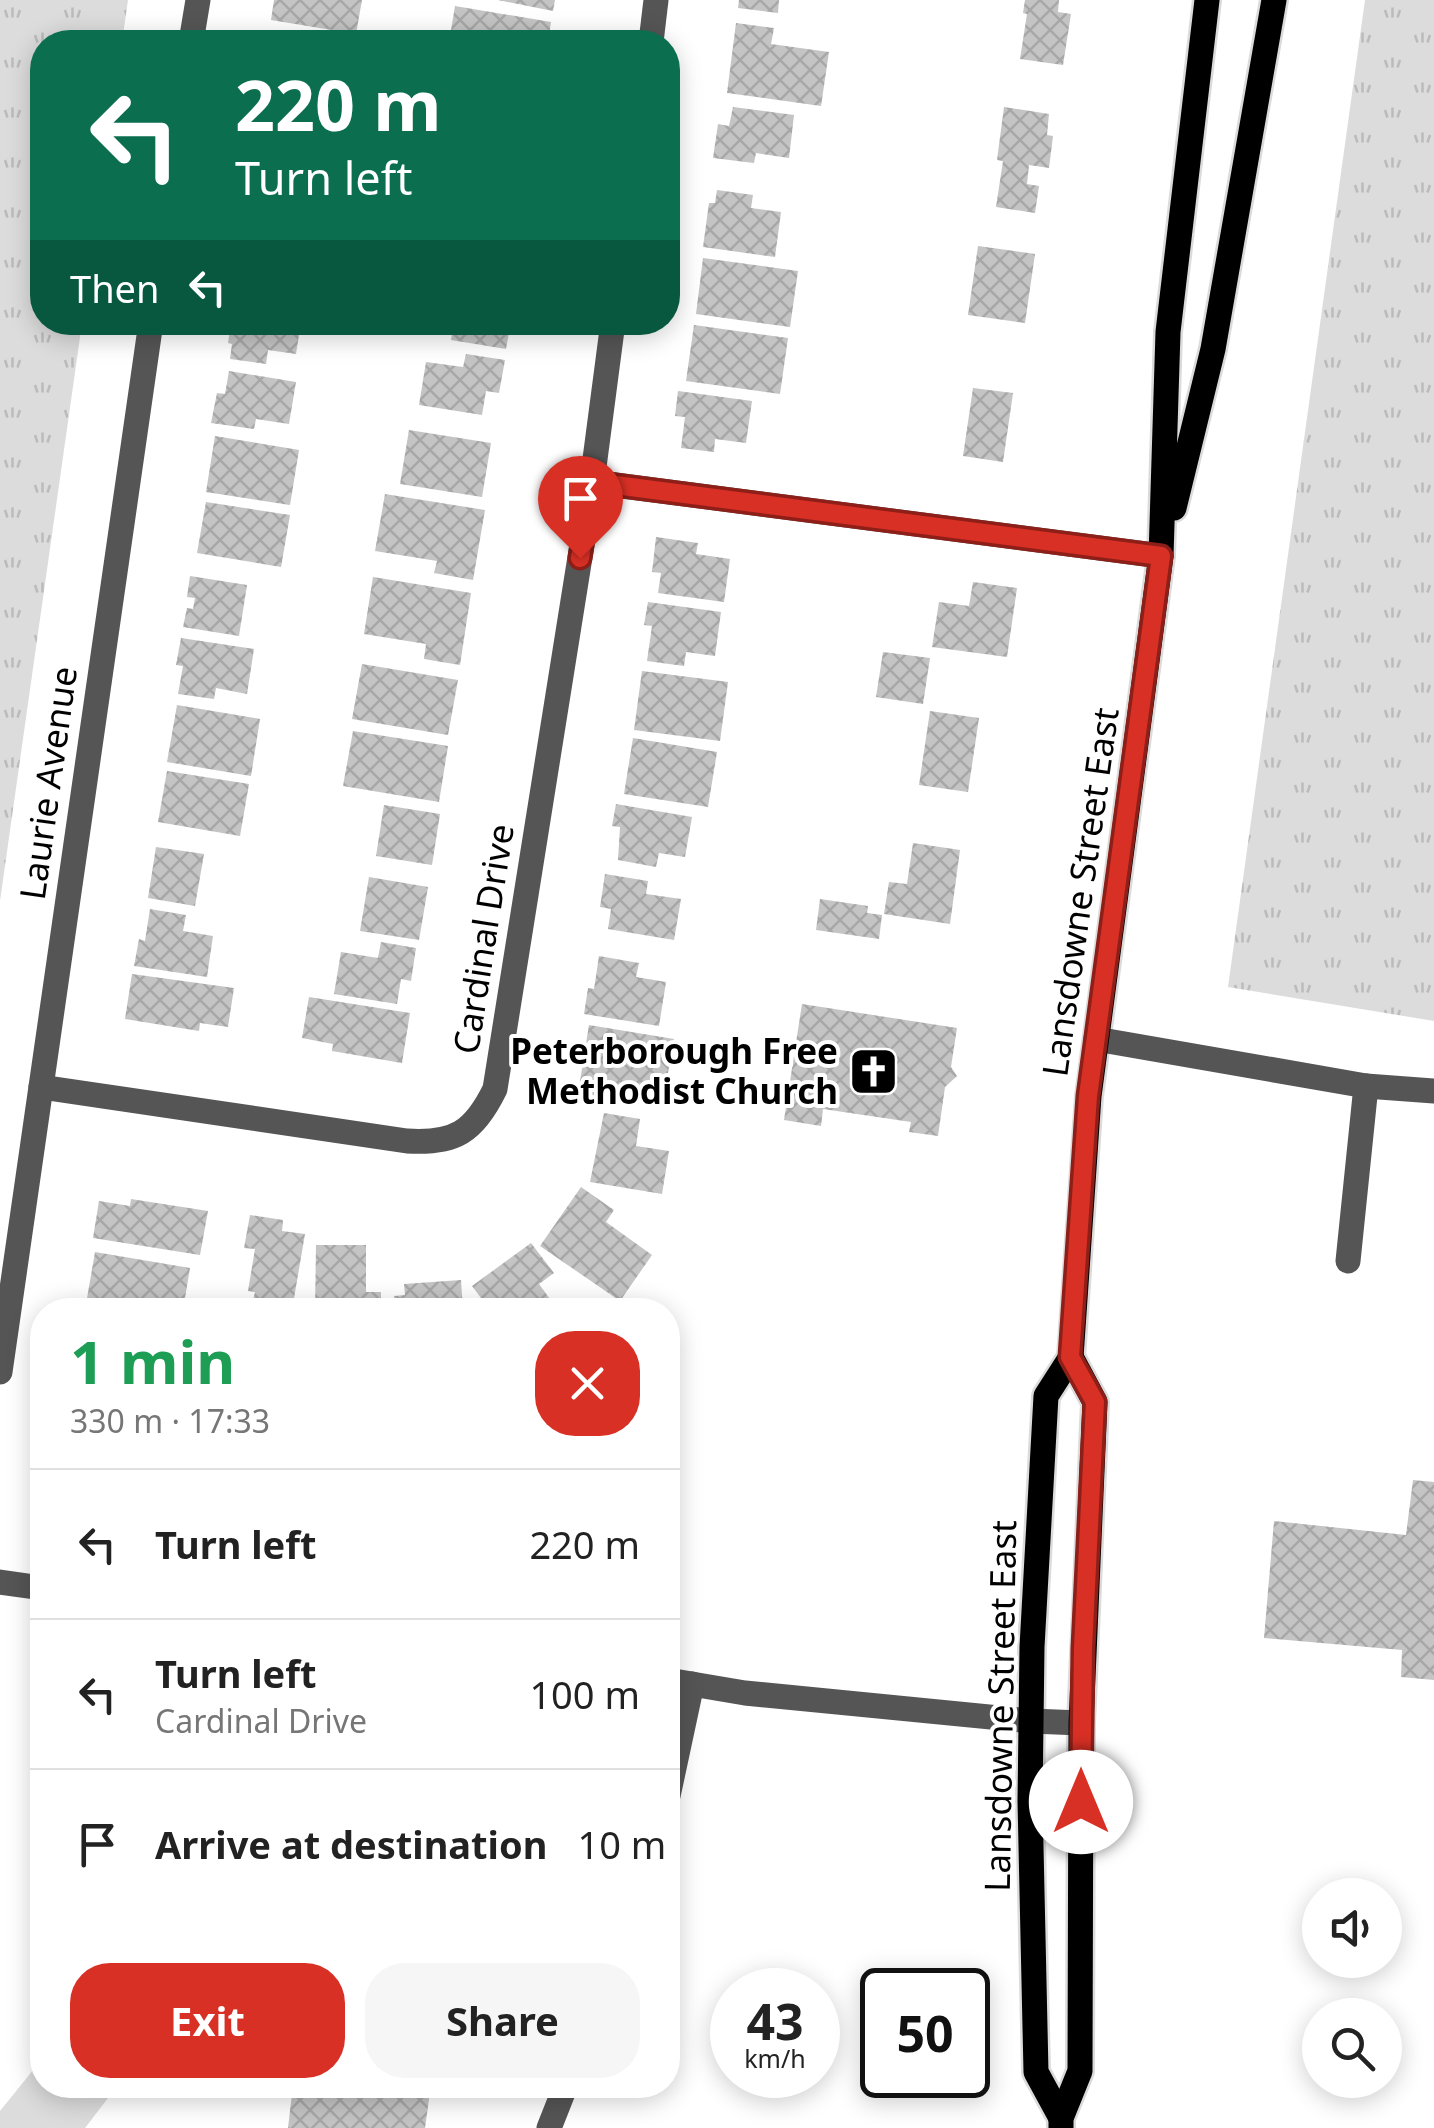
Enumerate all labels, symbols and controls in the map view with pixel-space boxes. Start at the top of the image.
text: 220 m [235,56,442,152]
icon: left [70,70,200,200]
text: Turn left [235,147,412,208]
icon: left [180,260,235,315]
text: Then [70,262,160,314]
pin [538,456,623,559]
icon: arrive [553,471,608,526]
street label: Laurie Avenue [8,663,87,902]
street label: Lansdowne Street East [1030,704,1129,1079]
street label: Cardinal Drive [441,821,524,1057]
place label: Peterborough Free Methodist Church [510,1027,838,1114]
church icon: Peterborough Free Methodist Church [847,1046,899,1098]
text: 1 min [70,1320,235,1402]
button: close [535,1331,640,1436]
text: 330 m · 17:33 [70,1399,270,1442]
icon: left [70,1517,125,1572]
text: Turn left [155,1518,317,1570]
text: 220 m [529,1518,640,1570]
street label: Lansdowne Street East [973,1520,1026,1892]
text: Turn left [155,1647,317,1699]
icon: left [70,1667,125,1722]
text: 100 m [529,1668,640,1720]
text: Cardinal Drive [155,1699,367,1742]
position arrow [1029,1750,1133,1854]
icon: arrive [70,1817,125,1872]
text: Arrive at destination [155,1818,547,1870]
text: 10 m [577,1818,666,1870]
map controls [1302,1878,1402,2098]
button: sound [1302,1878,1402,1978]
button: Exit [70,1963,345,2078]
button: Share [365,1963,640,2078]
speed limit sign: 50 [860,1968,990,2098]
text: 43 [746,1987,804,2055]
button: search [1302,1998,1402,2098]
text: km/h [744,2041,806,2075]

